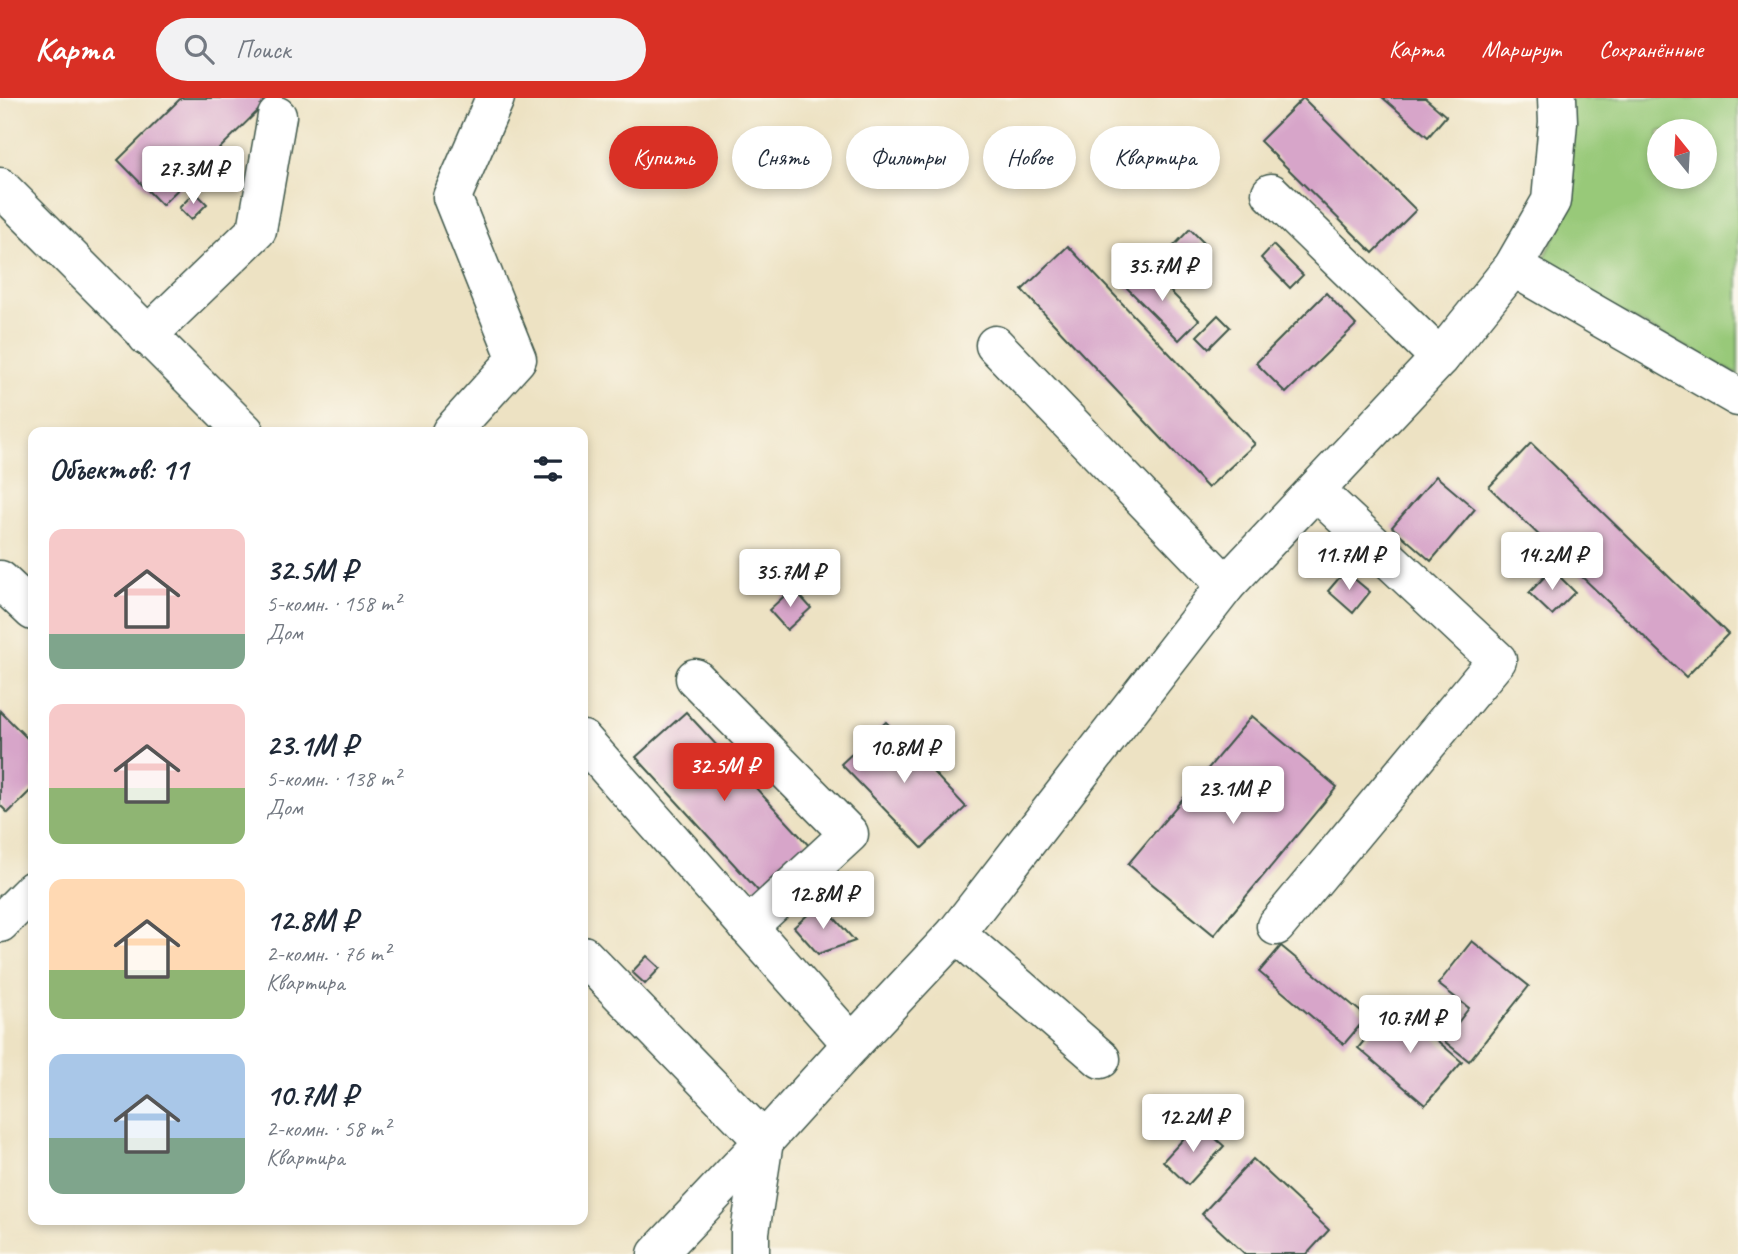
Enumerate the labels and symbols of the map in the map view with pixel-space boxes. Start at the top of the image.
north arrow [1647,119,1717,189]
pin: 27.3M ₽ [128,146,258,206]
pin: 35.7M ₽ [1097,244,1227,303]
pin: 11.7M ₽ [1284,532,1414,592]
pin: 14.2M ₽ [1487,532,1617,592]
pin: 35.7M ₽ [725,550,855,609]
pin: 10.8M ₽ [839,726,969,785]
pin: 32.5M ₽ [659,744,789,803]
pin: 23.1M ₽ [1168,766,1298,826]
pin: 12.8M ₽ [758,872,888,931]
pin: 10.7M ₽ [1345,996,1475,1055]
pin: 12.2M ₽ [1128,1094,1258,1154]

